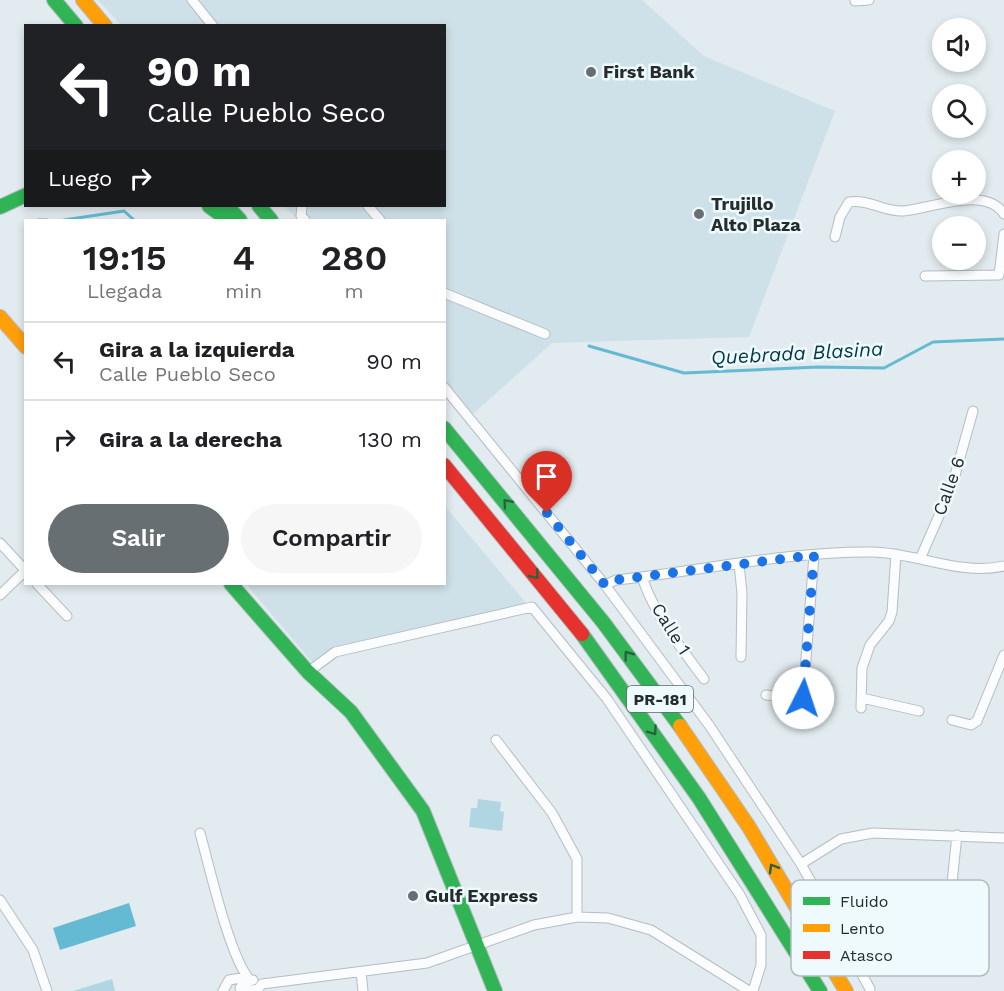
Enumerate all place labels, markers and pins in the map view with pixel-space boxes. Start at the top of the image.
place label: First Bank [603,61,695,82]
marker: First Bank [584,65,598,79]
place label: Trujillo Alto Plaza [711,193,801,235]
marker: Trujillo Alto Plaza [692,207,706,221]
pin [521,451,572,513]
place label: Gulf Express [425,885,538,906]
marker: Gulf Express [406,889,420,903]

